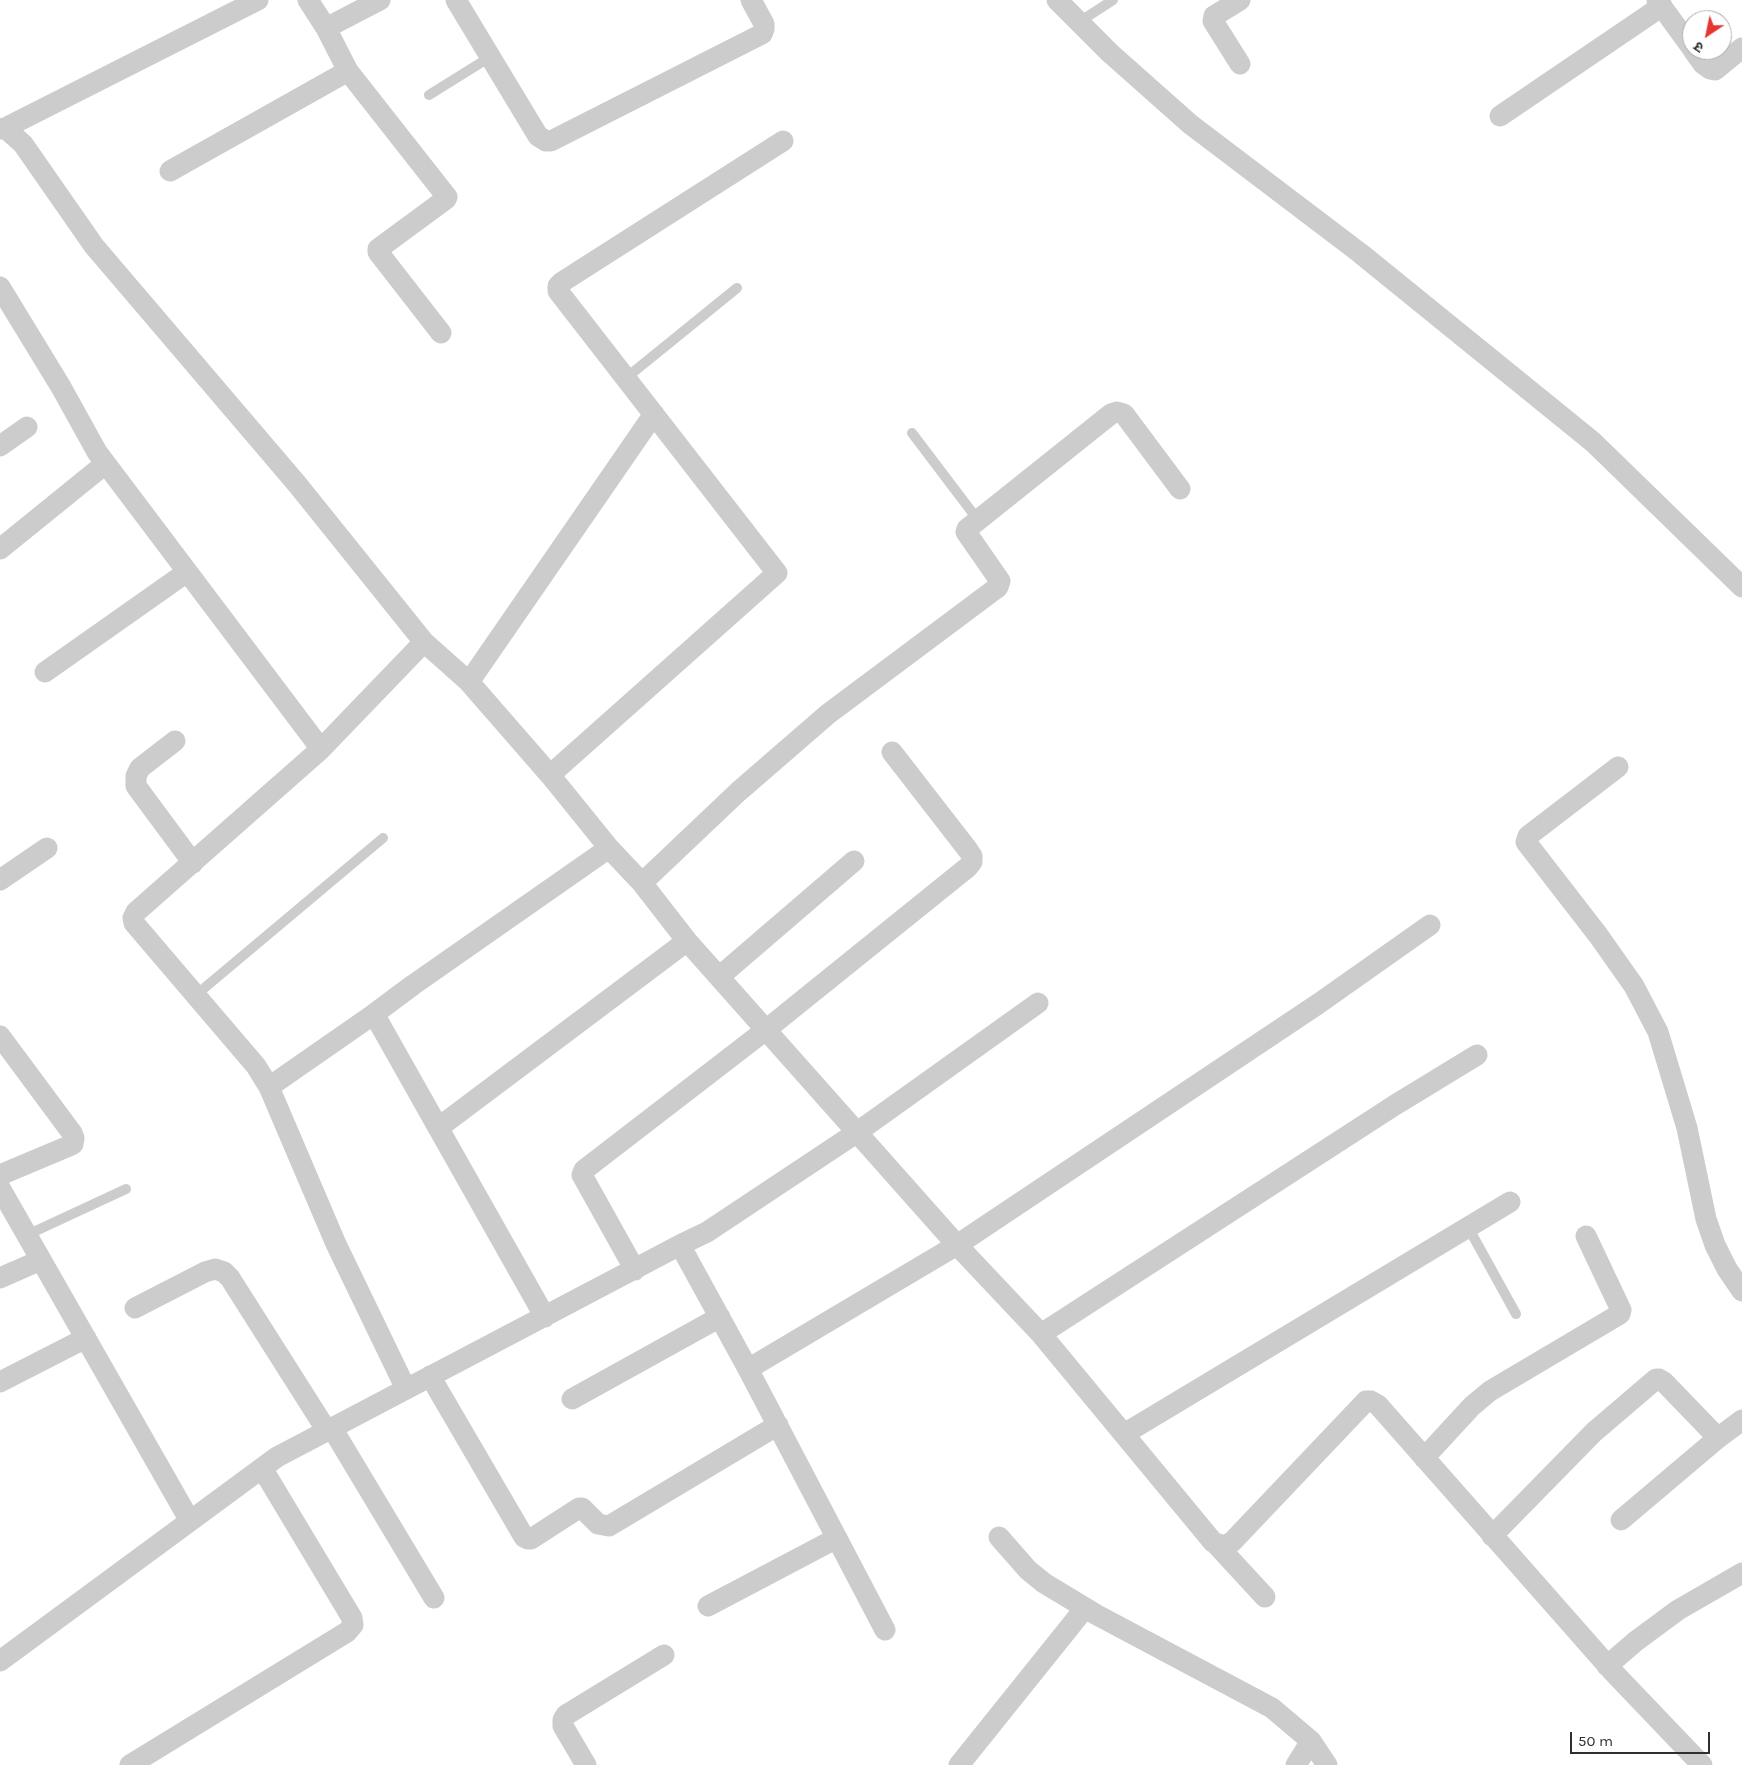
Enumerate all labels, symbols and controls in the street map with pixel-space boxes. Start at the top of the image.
north arrow [1682,10,1732,60]
text: उ [1691,38,1707,56]
scale bar [1572,1722,1712,1754]
text: 50 m [1578,1732,1613,1750]

